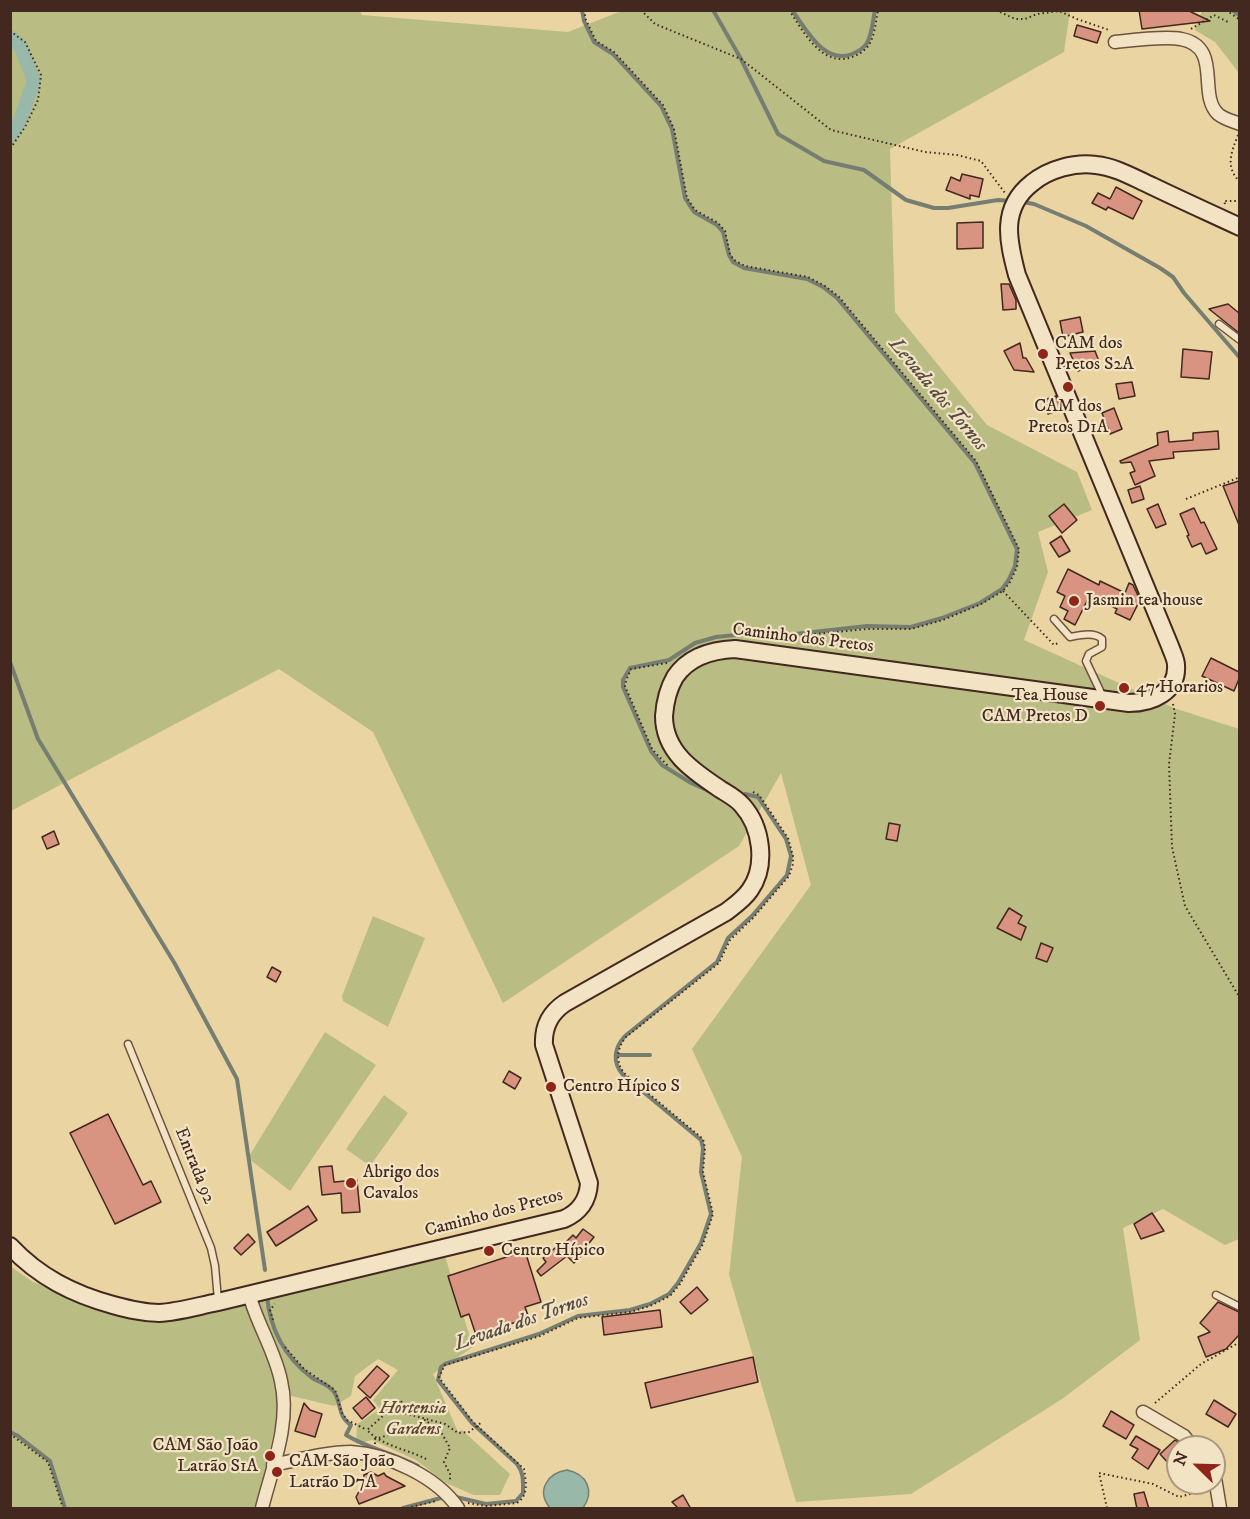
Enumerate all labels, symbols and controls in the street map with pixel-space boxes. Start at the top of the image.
place label: CAM dos Pretos S2A [1055,333,1134,376]
water label: Levada dos Tornos [883,334,991,456]
marker: CAM dos Pretos S2A [1036,347,1050,361]
marker: CAM dos Pretos D1A [1061,380,1075,394]
place label: CAM dos Pretos D1A [1028,396,1108,438]
place label: Jasmin tea house [1086,590,1203,612]
marker: Jasmin tea house [1067,594,1081,608]
street label: Caminho dos Pretos [731,620,875,658]
place label: 47 Horarios [1136,677,1223,699]
marker: 47 Horarios [1117,681,1131,695]
place label: Tea House CAM Pretos D [982,685,1088,728]
marker: Tea House CAM Pretos D [1093,699,1107,713]
place label: Centro Hípico S [563,1076,680,1098]
marker: Centro Hípico S [544,1080,558,1094]
street label: Entrada 92 [169,1125,219,1207]
place label: Abrigo dos Cavalos [363,1162,439,1204]
marker: Abrigo dos Cavalos [344,1176,358,1190]
street label: Caminho dos Pretos [423,1185,565,1243]
place label: Centro Hípico [501,1240,605,1262]
marker: Centro Hípico [482,1244,496,1258]
water label: Levada dos Tornos [452,1289,592,1357]
park label: Hortensia Gardens [379,1398,447,1440]
place label: CAM São João Latrão S1A [153,1435,258,1478]
north arrow [1166,1435,1226,1495]
marker: CAM São João Latrão S1A [263,1449,277,1463]
text: N [1169,1449,1193,1469]
place label: CAM São João Latrão D7A [289,1451,394,1494]
marker: CAM São João Latrão D7A [270,1465,284,1479]

